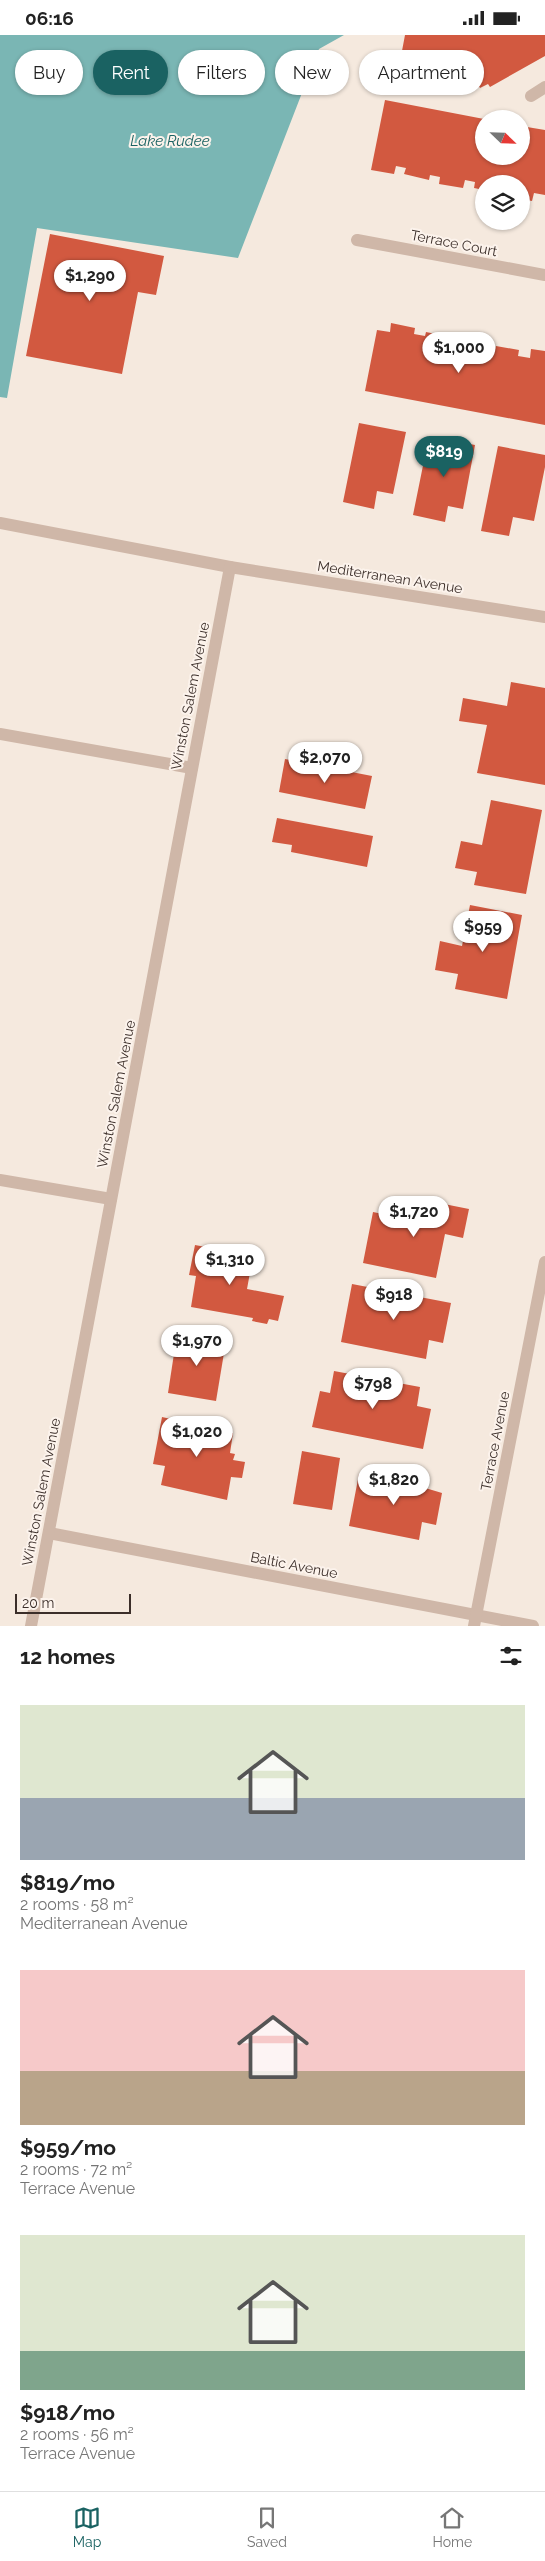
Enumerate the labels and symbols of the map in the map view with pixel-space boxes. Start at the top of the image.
north arrow [475,110,530,165]
water label: Lake Rudee [130,132,210,150]
street label: Terrace Court [409,227,499,259]
pin: $1,290 [49,259,131,302]
pin: $1,000 [418,331,500,374]
pin: $819 [414,435,474,478]
street label: Mediterranean Avenue [316,558,464,596]
street label: Winston Salem Avenue [168,621,212,771]
pin: $2,070 [284,741,366,784]
pin: $959 [453,911,513,953]
street label: Winston Salem Avenue [94,1019,138,1169]
pin: $1,720 [373,1195,455,1238]
pin: $1,310 [189,1243,271,1286]
pin: $918 [364,1279,424,1321]
pin: $1,970 [156,1325,238,1367]
pin: $798 [343,1367,403,1410]
street label: Terrace Avenue [478,1390,512,1492]
pin: $1,020 [156,1415,238,1458]
street label: Winston Salem Avenue [19,1417,63,1567]
pin: $1,820 [353,1463,435,1506]
street label: Baltic Avenue [249,1549,339,1581]
scale bar [15,1591,131,1614]

